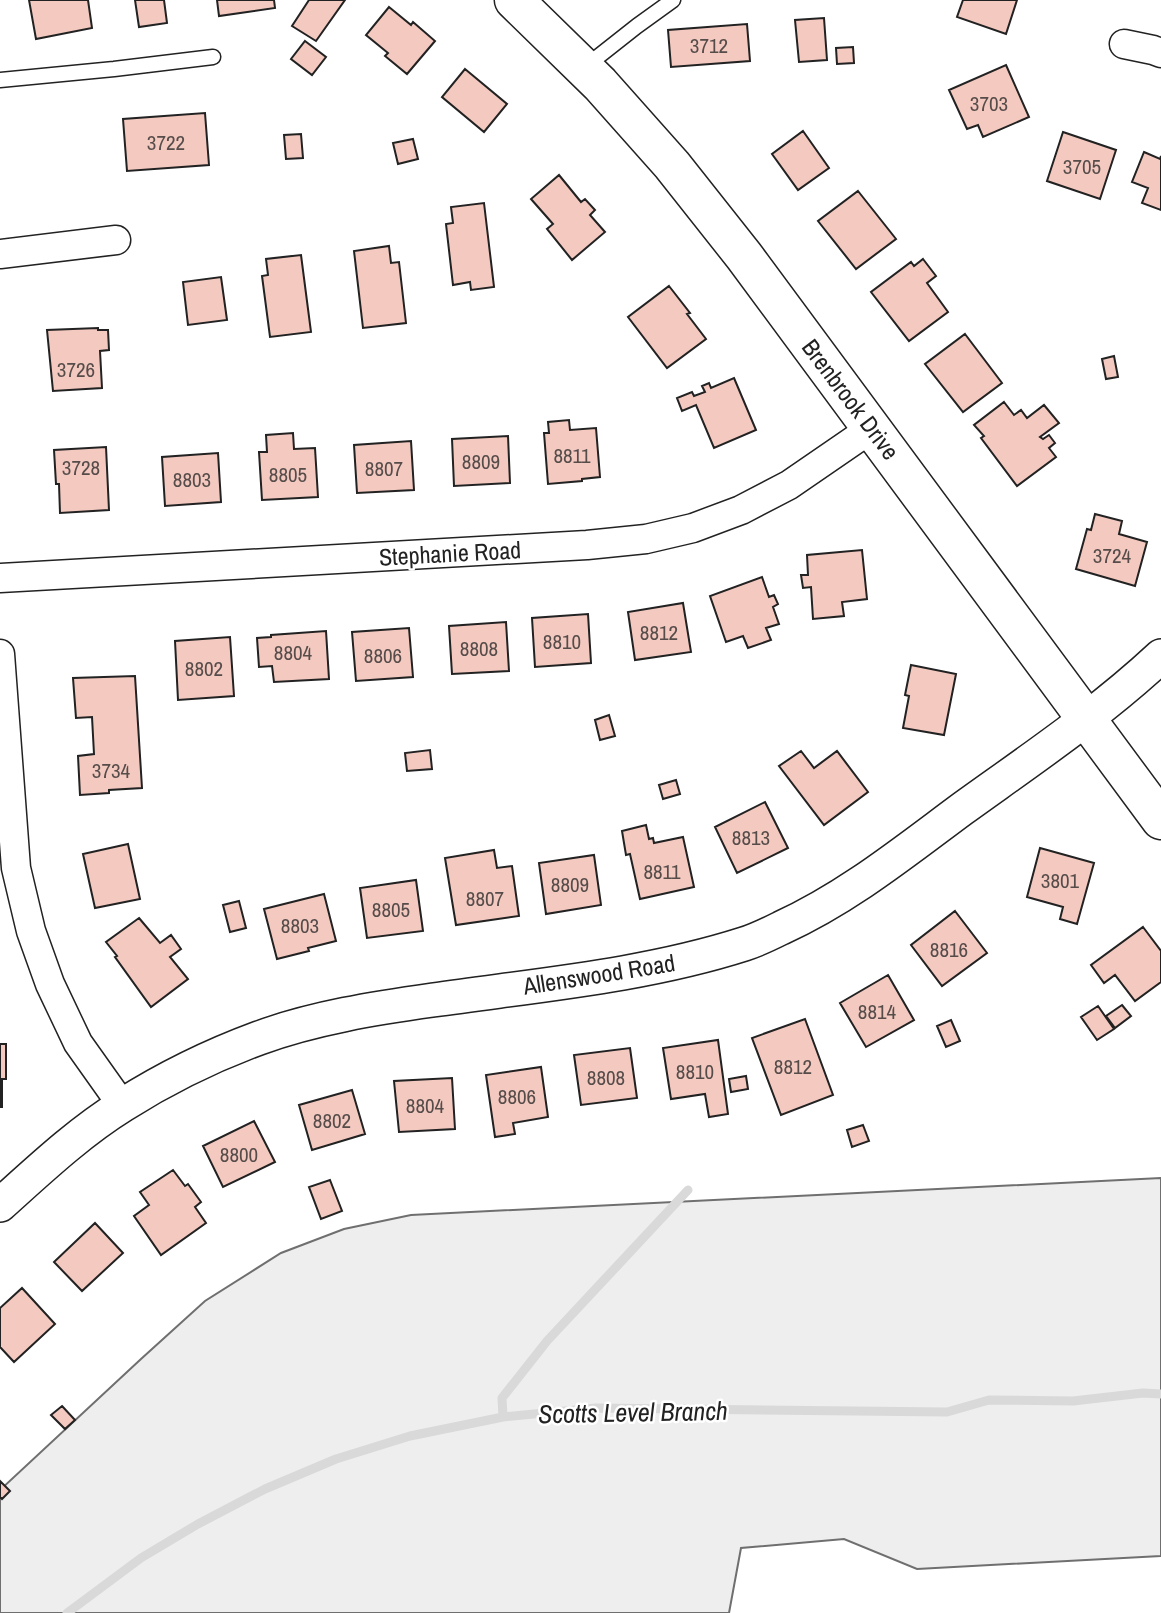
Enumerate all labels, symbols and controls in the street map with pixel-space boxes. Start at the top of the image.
house number: 3712 [690,31,728,60]
house number: 3703 [970,89,1008,118]
house number: 3722 [147,128,185,157]
house number: 3705 [1063,152,1101,181]
street label: Brenbrook Drive [795,332,907,466]
house number: 3726 [57,355,95,384]
house number: 8811 [553,441,591,470]
house number: 8809 [462,447,500,476]
house number: 3728 [62,453,100,482]
house number: 8807 [365,454,403,483]
house number: 8805 [269,460,307,489]
house number: 8803 [173,465,211,494]
street label: Stephanie Road [378,533,522,573]
house number: 3724 [1093,541,1132,570]
house number: 8812 [640,618,678,647]
house number: 8810 [543,627,581,656]
house number: 8808 [460,634,498,663]
house number: 8804 [274,638,313,667]
house number: 8806 [364,641,402,670]
house number: 8802 [185,654,223,683]
house number: 3734 [92,756,131,785]
house number: 8813 [732,823,770,852]
house number: 8811 [643,857,681,886]
house number: 3801 [1041,866,1080,895]
house number: 8809 [551,870,589,899]
house number: 8807 [466,884,504,913]
house number: 8805 [372,895,410,924]
house number: 8803 [281,911,319,940]
house number: 8816 [930,935,968,964]
street label: Allenswood Road [520,946,677,1002]
house number: 8814 [858,997,897,1026]
house number: 8812 [774,1052,812,1081]
house number: 8810 [676,1057,714,1086]
house number: 8808 [587,1063,625,1092]
house number: 8806 [498,1082,536,1111]
house number: 8804 [406,1091,445,1120]
house number: 8802 [313,1106,351,1135]
house number: 8800 [220,1140,258,1169]
water label: Scotts Level Branch [538,1393,728,1431]

